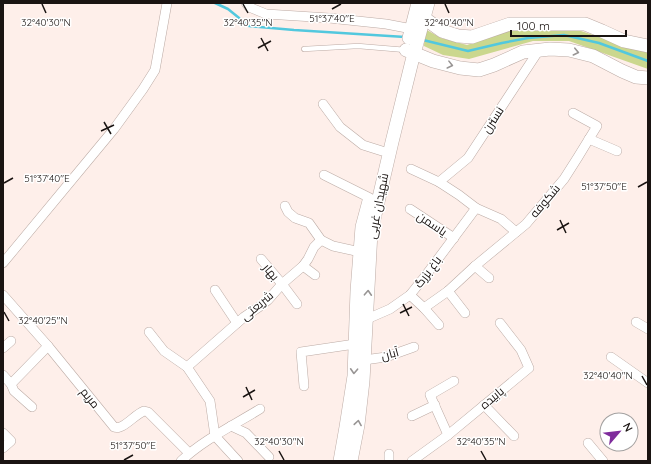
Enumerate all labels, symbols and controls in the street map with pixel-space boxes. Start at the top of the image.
text: 51°37'40"E [309,12,355,25]
scale bar [511,12,626,38]
text: 32°40'30"N [21,16,71,29]
text: 32°40'35"N [223,16,273,29]
text: 32°40'40"N [424,16,474,29]
text: 100 m [517,18,550,33]
one-way arrow [573,47,579,55]
one-way arrow [447,61,454,69]
street label: نسترن [478,104,507,136]
text: 51°37'40"E [24,172,70,185]
street label: شهیدان غربی [364,172,391,240]
text: 51°37'50"E [581,180,627,193]
street label: شکوفه [526,181,563,220]
street label: یاسمن [414,208,451,240]
street label: باغ بزرگ [411,253,445,291]
street label: بهار [259,259,283,283]
street label: شریعتی [237,288,276,324]
one-way arrow [364,290,372,296]
text: 32°40'25"N [18,314,68,327]
street label: آبان [379,344,401,363]
one-way arrow [350,368,358,374]
text: 32°40'40"N [583,369,633,382]
street label: پابیده [477,383,509,414]
street label: مریم [77,384,103,412]
north arrow [599,412,639,452]
one-way arrow [353,420,362,426]
text: N [620,420,636,434]
text: 32°40'30"N [254,435,304,448]
text: 32°40'35"N [456,435,506,448]
text: 51°37'50"E [110,439,156,452]

